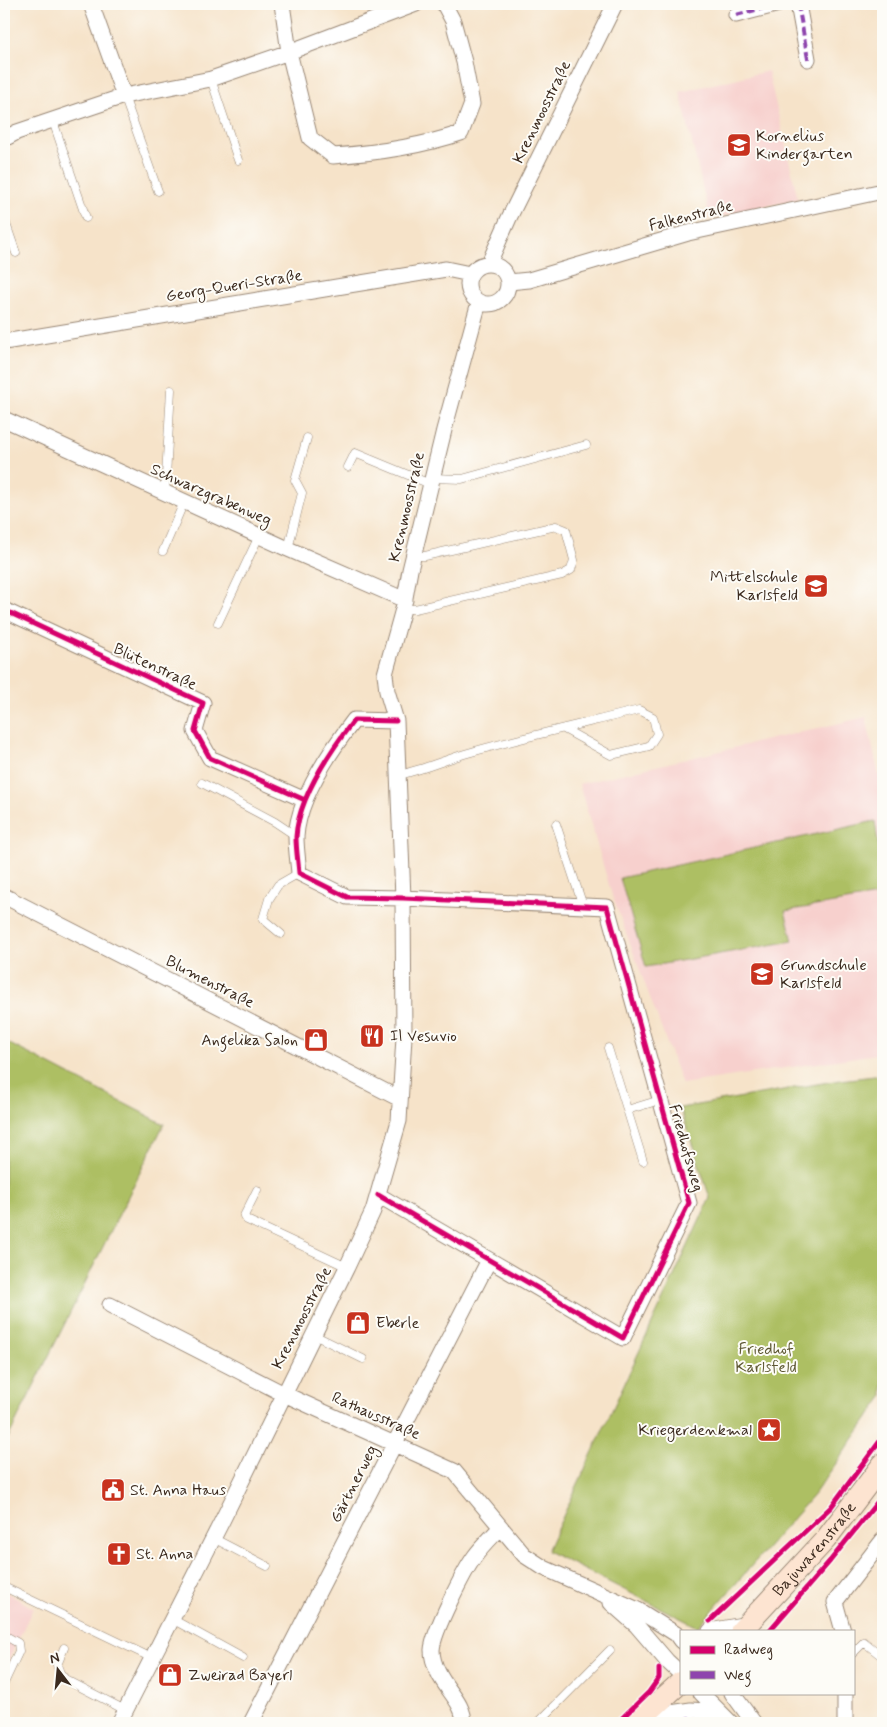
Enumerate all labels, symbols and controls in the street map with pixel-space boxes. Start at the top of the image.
street label: Krenmoosstraße [508,57,576,167]
place label: Kornelius Kindergarten [756,126,853,166]
school or university icon: Kornelius Kindergarten [726,132,752,158]
street label: Falkenstraße [647,195,735,237]
street label: Georg-Queri-Straße [164,265,304,308]
street label: Krenmoosstraße [384,450,430,564]
street label: Schwarzgrabenweg [147,459,275,532]
place label: Mittelschule Karlsfeld [710,567,798,606]
school or university icon: Mittelschule Karlsfeld [803,573,829,599]
street label: Blütenstraße [110,639,200,696]
street label: Blumenstraße [162,951,258,1013]
place label: Grundschule Karlsfeld [780,955,867,994]
school or university icon: Grundschule Karlsfeld [749,961,775,987]
restaurant icon: Il Vesuvio [359,1023,385,1049]
place label: Il Vesuvio [390,1026,457,1047]
shop icon: Angelika Salon [303,1027,329,1053]
place label: Angelika Salon [201,1030,298,1052]
street label: Friedhofsweg [664,1102,708,1194]
street label: Krenmoosstraße [267,1263,337,1373]
shop icon: Eberle [345,1310,371,1336]
place label: Eberle [376,1313,419,1334]
park label: Friedhof Karlsfeld [735,1339,797,1378]
street label: Rathausstraße [328,1387,424,1445]
place icon: Kriegerdenkmal [756,1417,782,1443]
place label: Kriegerdenkmal [638,1420,752,1442]
street label: Gärtnerweg [325,1442,383,1527]
public building icon: St. Anna Haus [100,1477,126,1503]
place label: St. Anna Haus [130,1480,226,1501]
street label: Bajuwarenstraße [768,1498,861,1601]
church icon: St. Anna [106,1541,132,1567]
place label: St. Anna [136,1544,194,1565]
legend [680,1630,854,1694]
text: Radweg [724,1640,773,1660]
north arrow [32,1644,82,1694]
text: N [48,1649,62,1668]
shop icon: Zweirad Bayerl [157,1662,183,1688]
place label: Zweirad Bayerl [188,1665,292,1686]
text: Weg [724,1666,751,1687]

